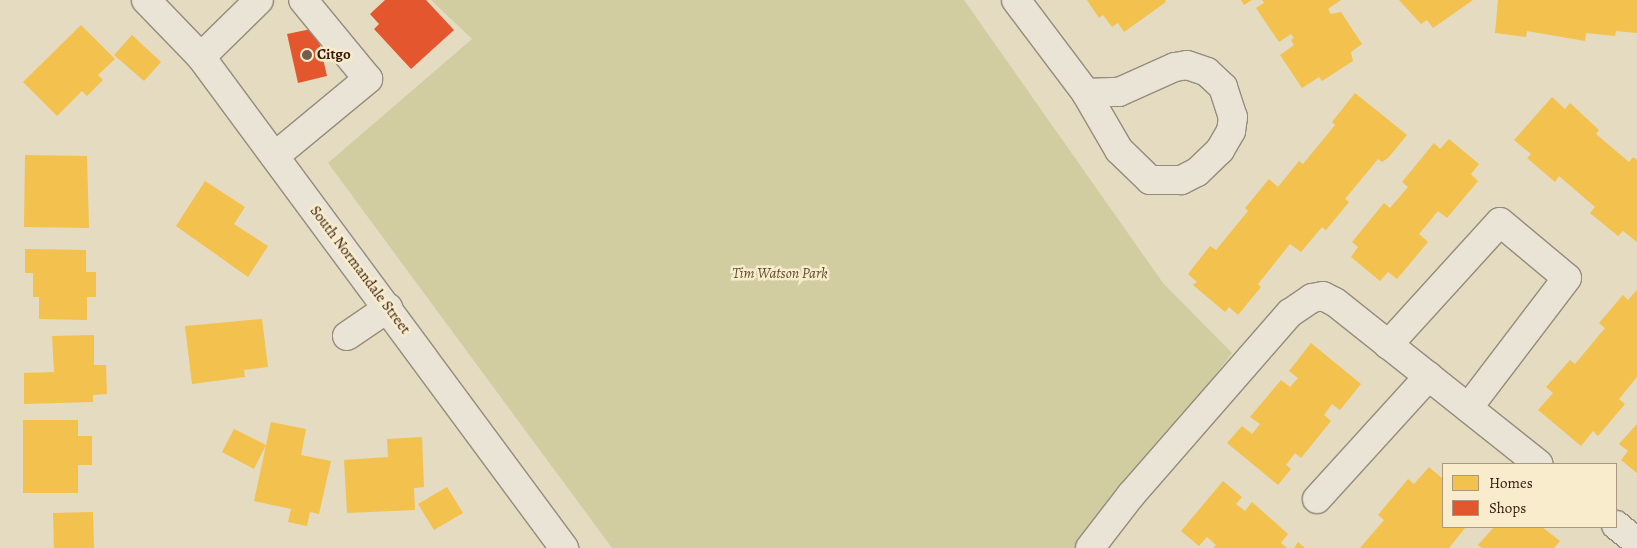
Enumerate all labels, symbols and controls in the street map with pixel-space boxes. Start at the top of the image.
place label: Citgo [317,46,351,64]
marker: Citgo [301,49,313,61]
street label: South Normandale Street [306,202,414,338]
park label: Tim Watson Park [732,265,828,283]
legend [1442,463,1617,528]
text: Homes [1489,473,1533,493]
text: Shops [1489,498,1526,518]

